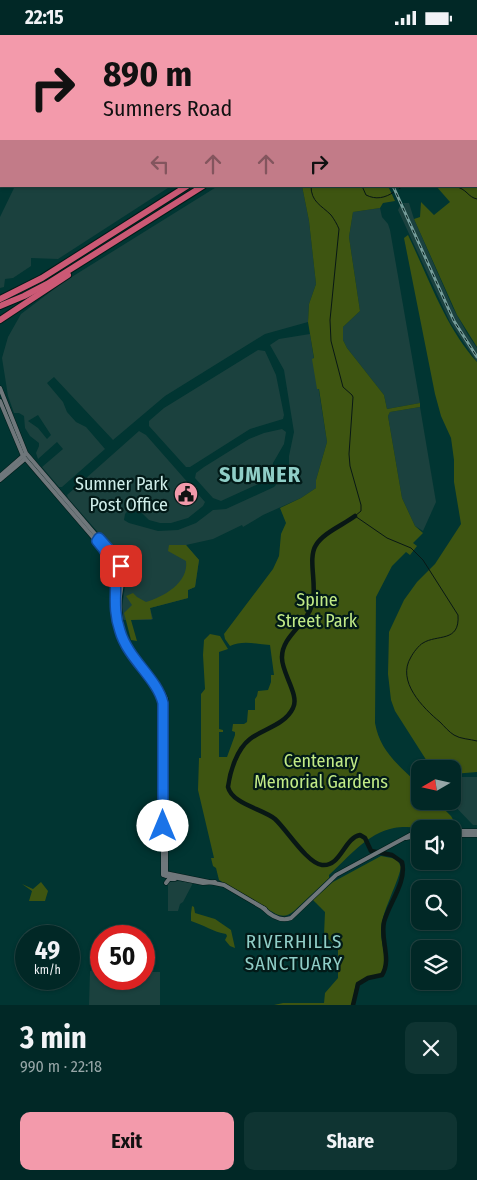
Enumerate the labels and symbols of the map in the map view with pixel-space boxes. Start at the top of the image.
district label: SUMNER [219,461,301,488]
place label: Sumner Park Post Office [75,473,169,516]
public building icon: Sumner Park Post Office [173,481,199,507]
pin [100,545,142,587]
park label: Spine Street Park [277,589,358,632]
park label: Centenary Memorial Gardens [254,750,388,793]
north arrow [411,760,461,810]
position arrow [136,799,188,851]
speed limit sign: 50 [90,925,155,990]
district label: RIVERHILLS SANCTUARY [245,930,343,975]

